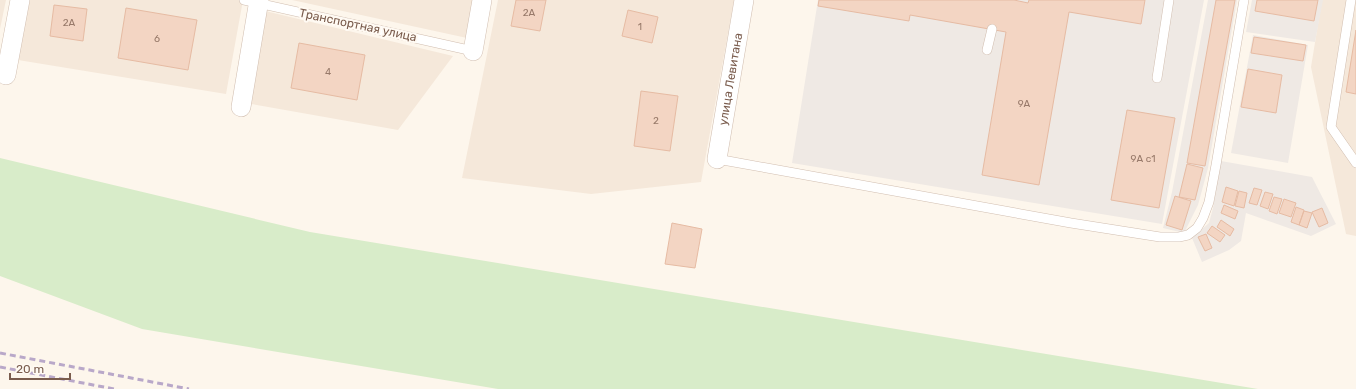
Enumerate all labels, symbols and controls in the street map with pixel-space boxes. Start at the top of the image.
street label: Транспортная улица [298,6,418,44]
house number: 2А [523,7,536,19]
house number: 2А [63,17,76,29]
house number: 1 [638,21,642,33]
street label: улица Левитана [716,32,745,126]
house number: 6 [154,33,160,45]
house number: 4 [325,66,331,78]
house number: 9А [1018,98,1031,110]
house number: 2 [653,115,659,127]
house number: 9А с1 [1131,153,1155,165]
scale bar [10,355,70,381]
text: 20 m [16,362,44,376]

